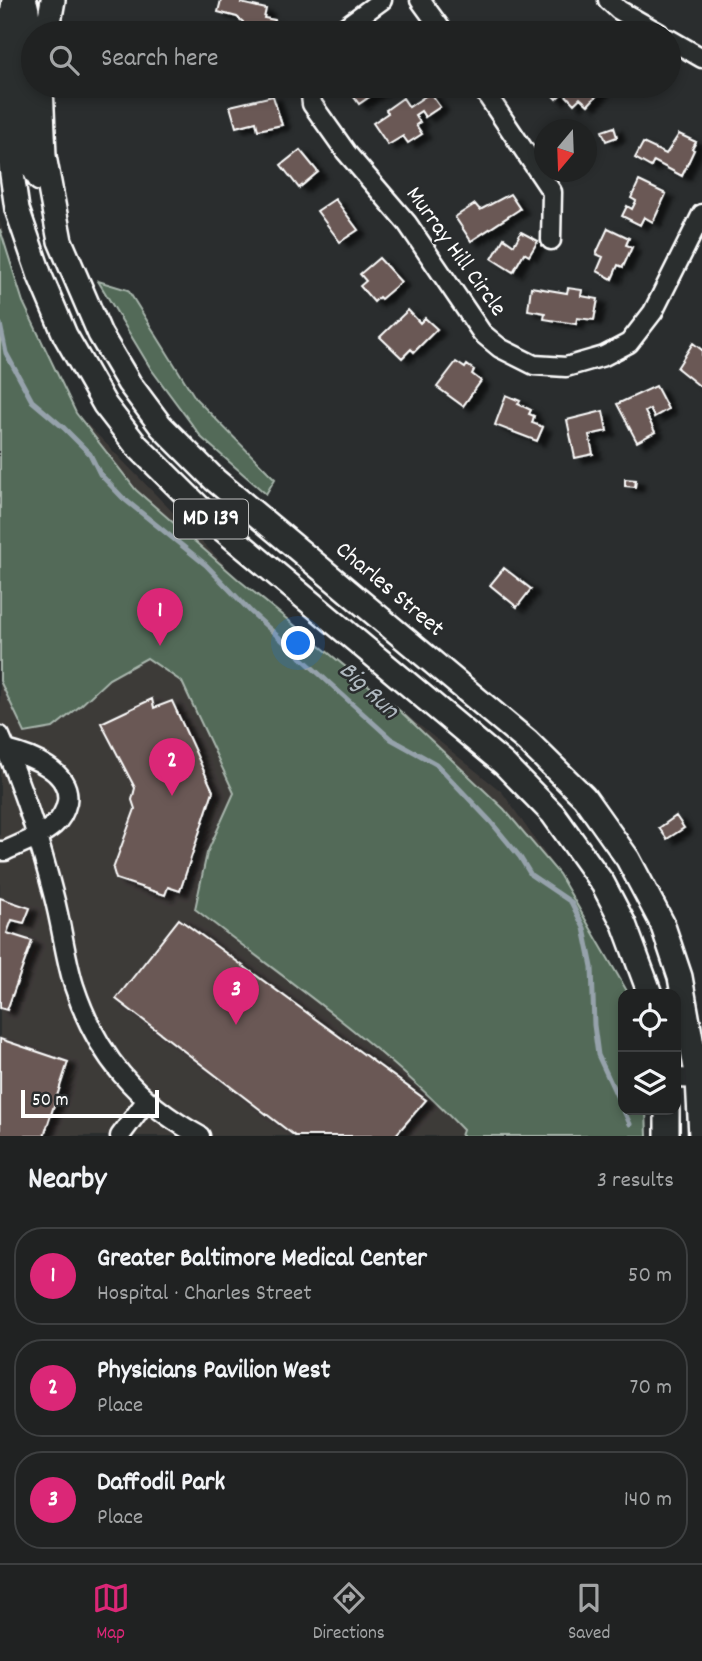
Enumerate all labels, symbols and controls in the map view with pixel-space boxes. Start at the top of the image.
search box [21,21,681,98]
icon: search [45,41,83,79]
text: Search here [101,41,219,78]
north arrow [534,119,597,182]
street label: Murray Hill Circle [396,180,514,324]
road number: MD 139 [174,499,248,538]
street label: Charles Street [327,534,451,646]
pin: 1 [137,588,183,646]
your location [281,626,315,660]
water label: Big Run [330,653,407,729]
pin: 2 [149,738,195,796]
pin: 3 [213,967,259,1025]
map controls [618,989,681,1115]
button: locate [618,989,681,1052]
button: layers [618,1052,681,1115]
scale bar [21,1087,159,1119]
text: 50 m [32,1088,69,1115]
text: Nearby [28,1160,106,1203]
text: 3 results [597,1165,674,1198]
text: Greater Baltimore Medical Center [97,1241,427,1278]
text: 1 [50,1260,56,1293]
text: 50 m [628,1260,672,1293]
text: Hospital · Charles Street [97,1278,312,1311]
text: Physicians Pavilion West [97,1353,330,1390]
text: 2 [48,1372,58,1405]
text: 70 m [630,1372,672,1405]
text: Place [97,1390,143,1423]
text: Daffodil Park [97,1465,225,1502]
text: 3 [48,1484,58,1517]
text: 140 m [624,1484,672,1517]
text: Place [97,1502,143,1535]
tab: Map [92,1579,130,1648]
tab: Directions [313,1579,385,1648]
tab: Saved [568,1579,610,1648]

